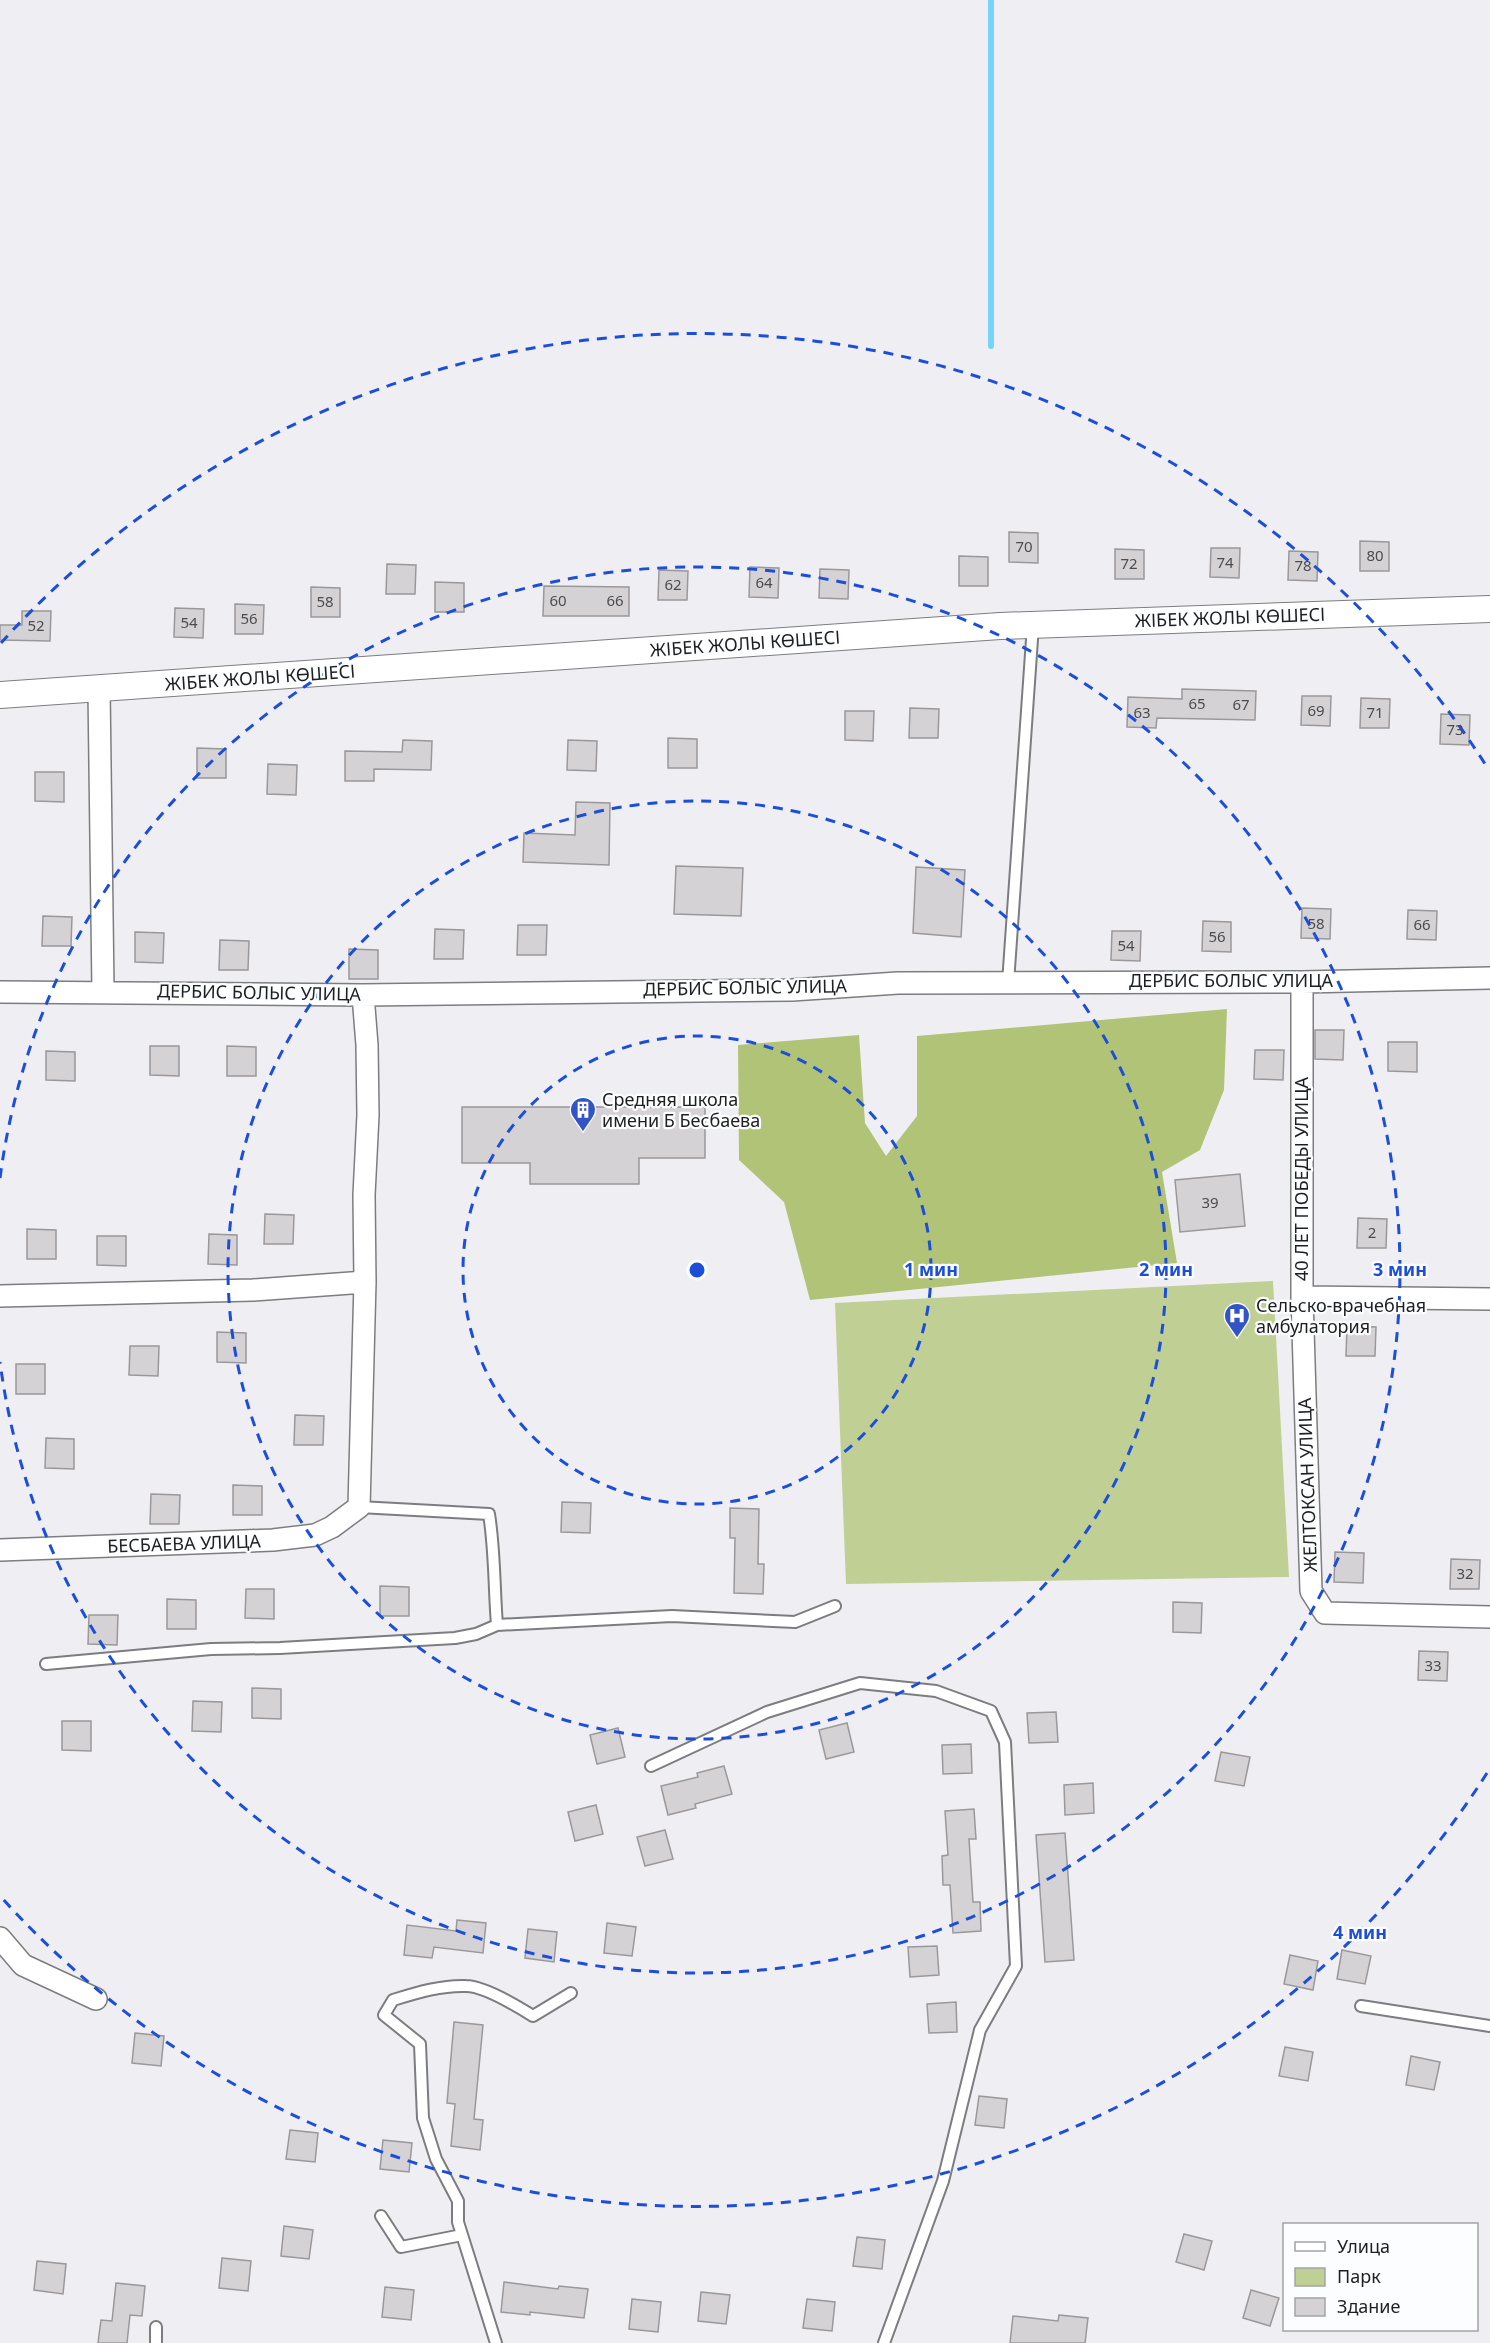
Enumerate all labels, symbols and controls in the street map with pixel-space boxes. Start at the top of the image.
house number: 70 [1015,536,1033,556]
house number: 80 [1366,545,1384,565]
house number: 74 [1216,552,1234,572]
house number: 72 [1120,553,1138,573]
house number: 78 [1294,555,1312,575]
house number: 64 [755,572,773,592]
house number: 62 [664,574,682,594]
house number: 60 [549,590,567,610]
house number: 66 [606,590,624,610]
house number: 58 [316,591,334,611]
street label: ЖІБЕК ЖОЛЫ КӨШЕСІ [1134,602,1326,632]
house number: 56 [240,608,258,628]
house number: 54 [180,612,198,632]
house number: 52 [27,615,45,635]
street label: ЖІБЕК ЖОЛЫ КӨШЕСІ [649,624,841,662]
street label: ЖІБЕК ЖОЛЫ КӨШЕСІ [164,658,356,696]
house number: 65 [1188,693,1206,713]
house number: 67 [1232,694,1250,714]
house number: 69 [1307,700,1325,720]
house number: 63 [1133,702,1151,722]
house number: 71 [1366,702,1384,722]
house number: 73 [1446,719,1464,739]
house number: 58 [1307,913,1325,933]
house number: 66 [1413,914,1431,934]
house number: 56 [1208,926,1226,946]
house number: 54 [1117,935,1135,955]
street label: ДЕРБИС БОЛЫС УЛИЦА [1129,968,1333,992]
street label: ДЕРБИС БОЛЫС УЛИЦА [643,973,848,1001]
street label: ДЕРБИС БОЛЫС УЛИЦА [157,978,362,1006]
street label: 40 ЛЕТ ПОБЕДЫ УЛИЦА [1289,1076,1313,1281]
place label: Средняя школа имени Б Бесбаева [602,1087,760,1132]
building icon: Средняя школа имени Б Бесбаева [568,1095,598,1133]
house number: 39 [1201,1192,1219,1212]
house number: 2 [1368,1222,1376,1242]
text: 1 мин [904,1257,958,1281]
text: 2 мин [1139,1257,1193,1281]
text: 3 мин [1373,1257,1427,1281]
centre of rings [687,1260,707,1280]
place label: Сельско-врачебная амбулатория [1256,1293,1426,1338]
hospital icon: Сельско-врачебная амбулатория [1222,1301,1252,1339]
street label: ЖЕЛТОКСАН УЛИЦА [1292,1397,1322,1573]
street label: БЕСБАЕВА УЛИЦА [107,1528,262,1558]
house number: 32 [1456,1563,1474,1583]
house number: 33 [1424,1655,1442,1675]
text: 4 мин [1333,1920,1387,1944]
legend [1283,2223,1478,2331]
text: Улица [1337,2234,1390,2258]
text: Парк [1337,2264,1381,2288]
text: Здание [1337,2294,1401,2318]

